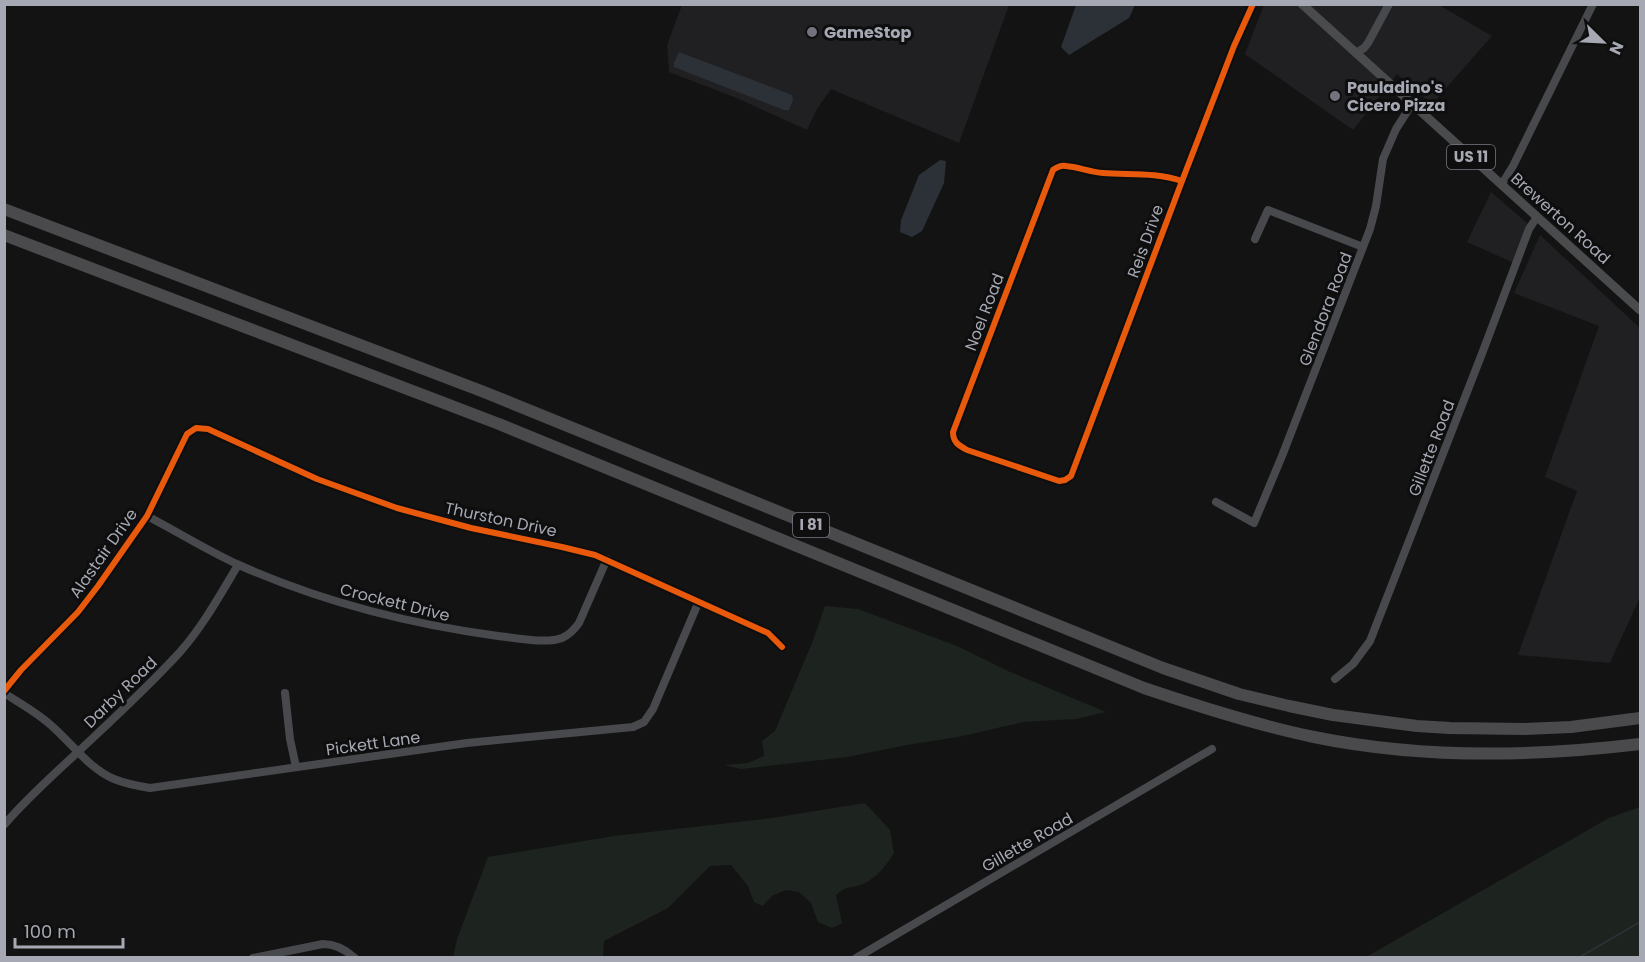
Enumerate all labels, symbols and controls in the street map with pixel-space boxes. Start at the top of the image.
north arrow [1573,12,1633,72]
place label: GameStop [824,21,911,44]
marker: GameStop [805,25,819,39]
text: N [1603,38,1629,58]
place label: Pauladino's Cicero Pizza [1347,76,1445,117]
marker: Pauladino's Cicero Pizza [1328,89,1342,103]
road number: US 11 [1447,145,1495,169]
street label: Brewerton Road [1506,167,1616,269]
street label: Reis Drive [1122,201,1169,281]
street label: Glendora Road [1293,249,1358,369]
street label: Noel Road [959,270,1010,354]
street label: Gillette Road [1403,397,1460,500]
street label: Thurston Drive [443,496,559,543]
street label: Alastair Drive [64,504,143,603]
road number: I 81 [793,513,829,537]
street label: Crockett Drive [338,578,452,627]
street label: Darby Road [79,652,162,733]
street label: Pickett Lane [324,725,422,761]
street label: Gillette Road [977,807,1077,878]
scale bar [15,911,123,949]
text: 100 m [24,919,76,944]

